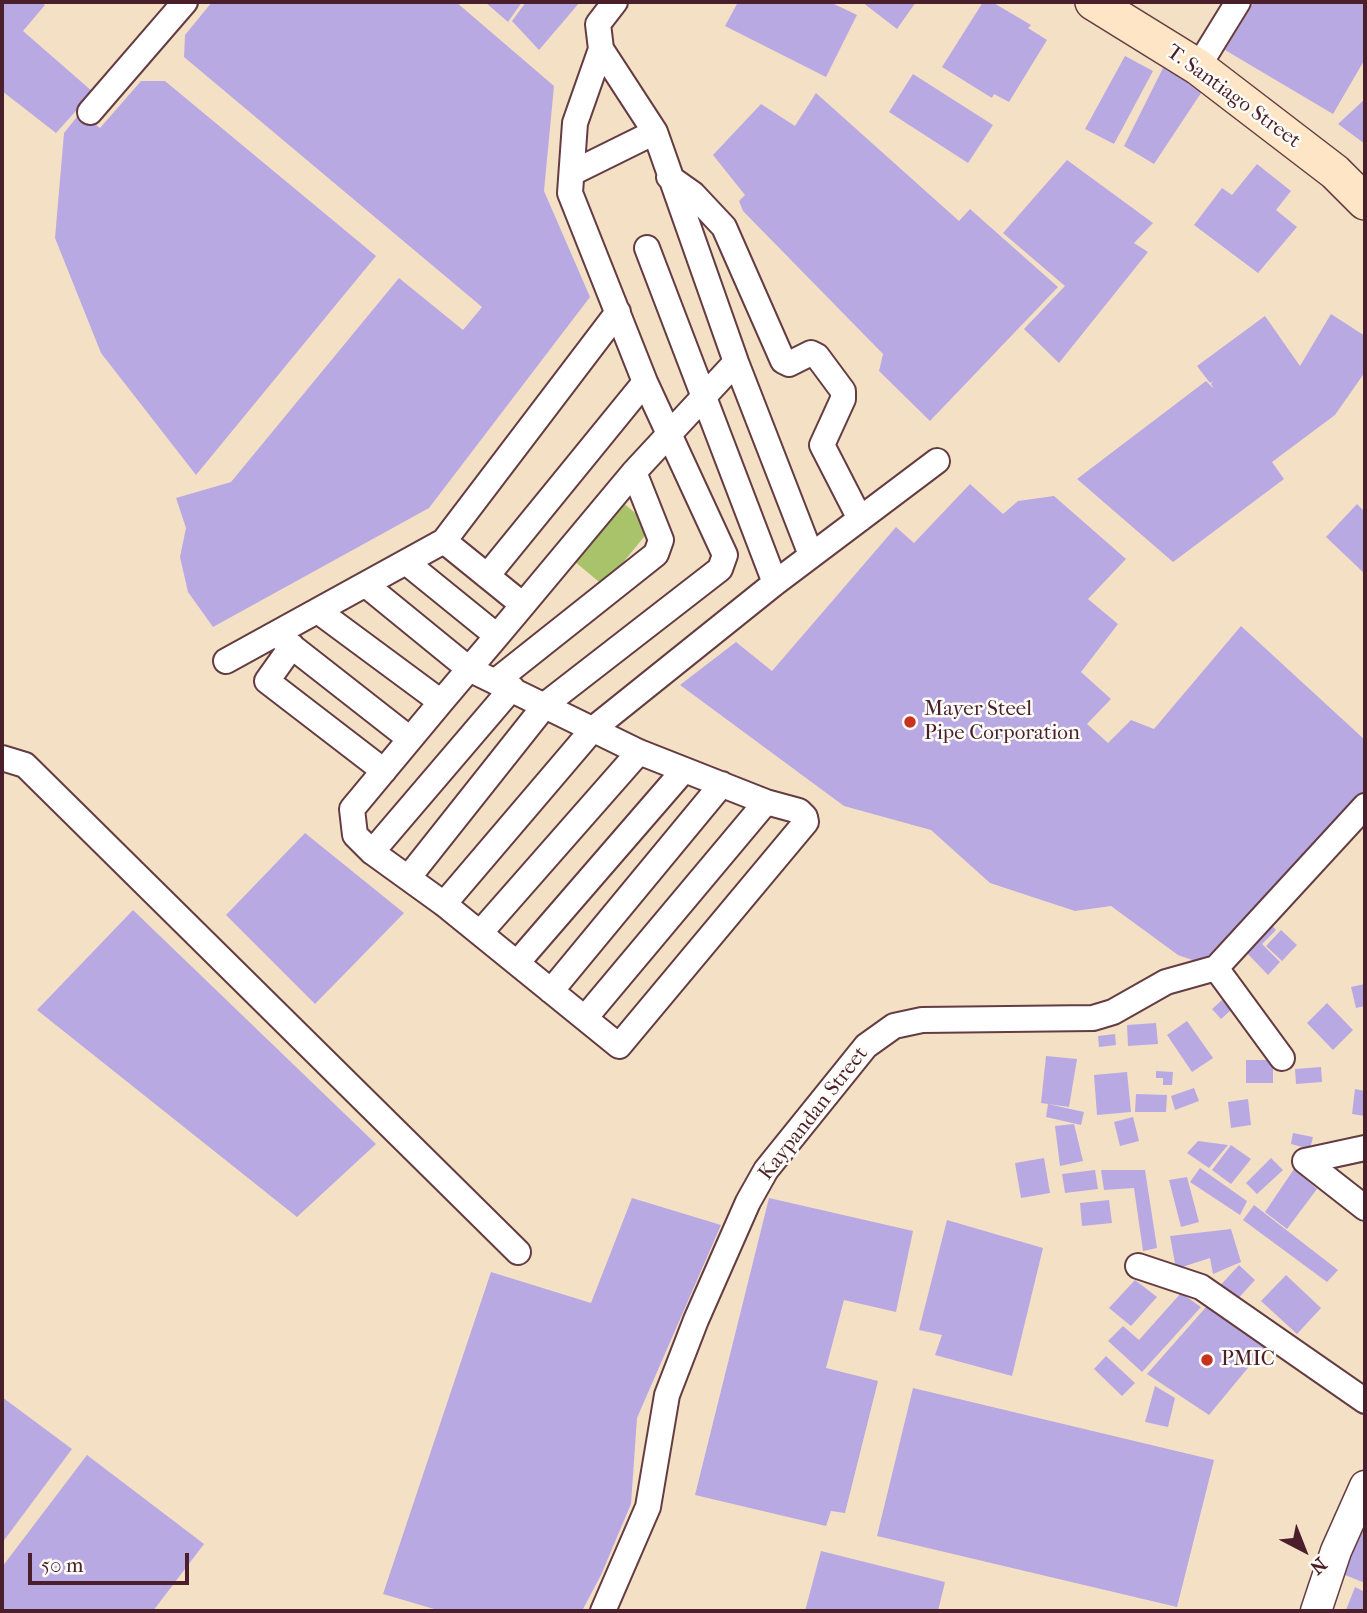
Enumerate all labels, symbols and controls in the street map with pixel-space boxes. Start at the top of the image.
street label: T. Santiago Street [1161,40,1305,154]
place label: Mayer Steel Pipe Corporation [924,697,1080,747]
marker: Mayer Steel Pipe Corporation [902,714,918,730]
street label: Kaypandan Street [754,1042,874,1186]
place label: PMIC [1221,1347,1275,1373]
marker: PMIC [1199,1352,1215,1368]
north arrow [1269,1515,1339,1585]
scale bar [32,1540,192,1584]
text: 50 m [41,1553,84,1577]
text: N [1305,1553,1331,1579]

